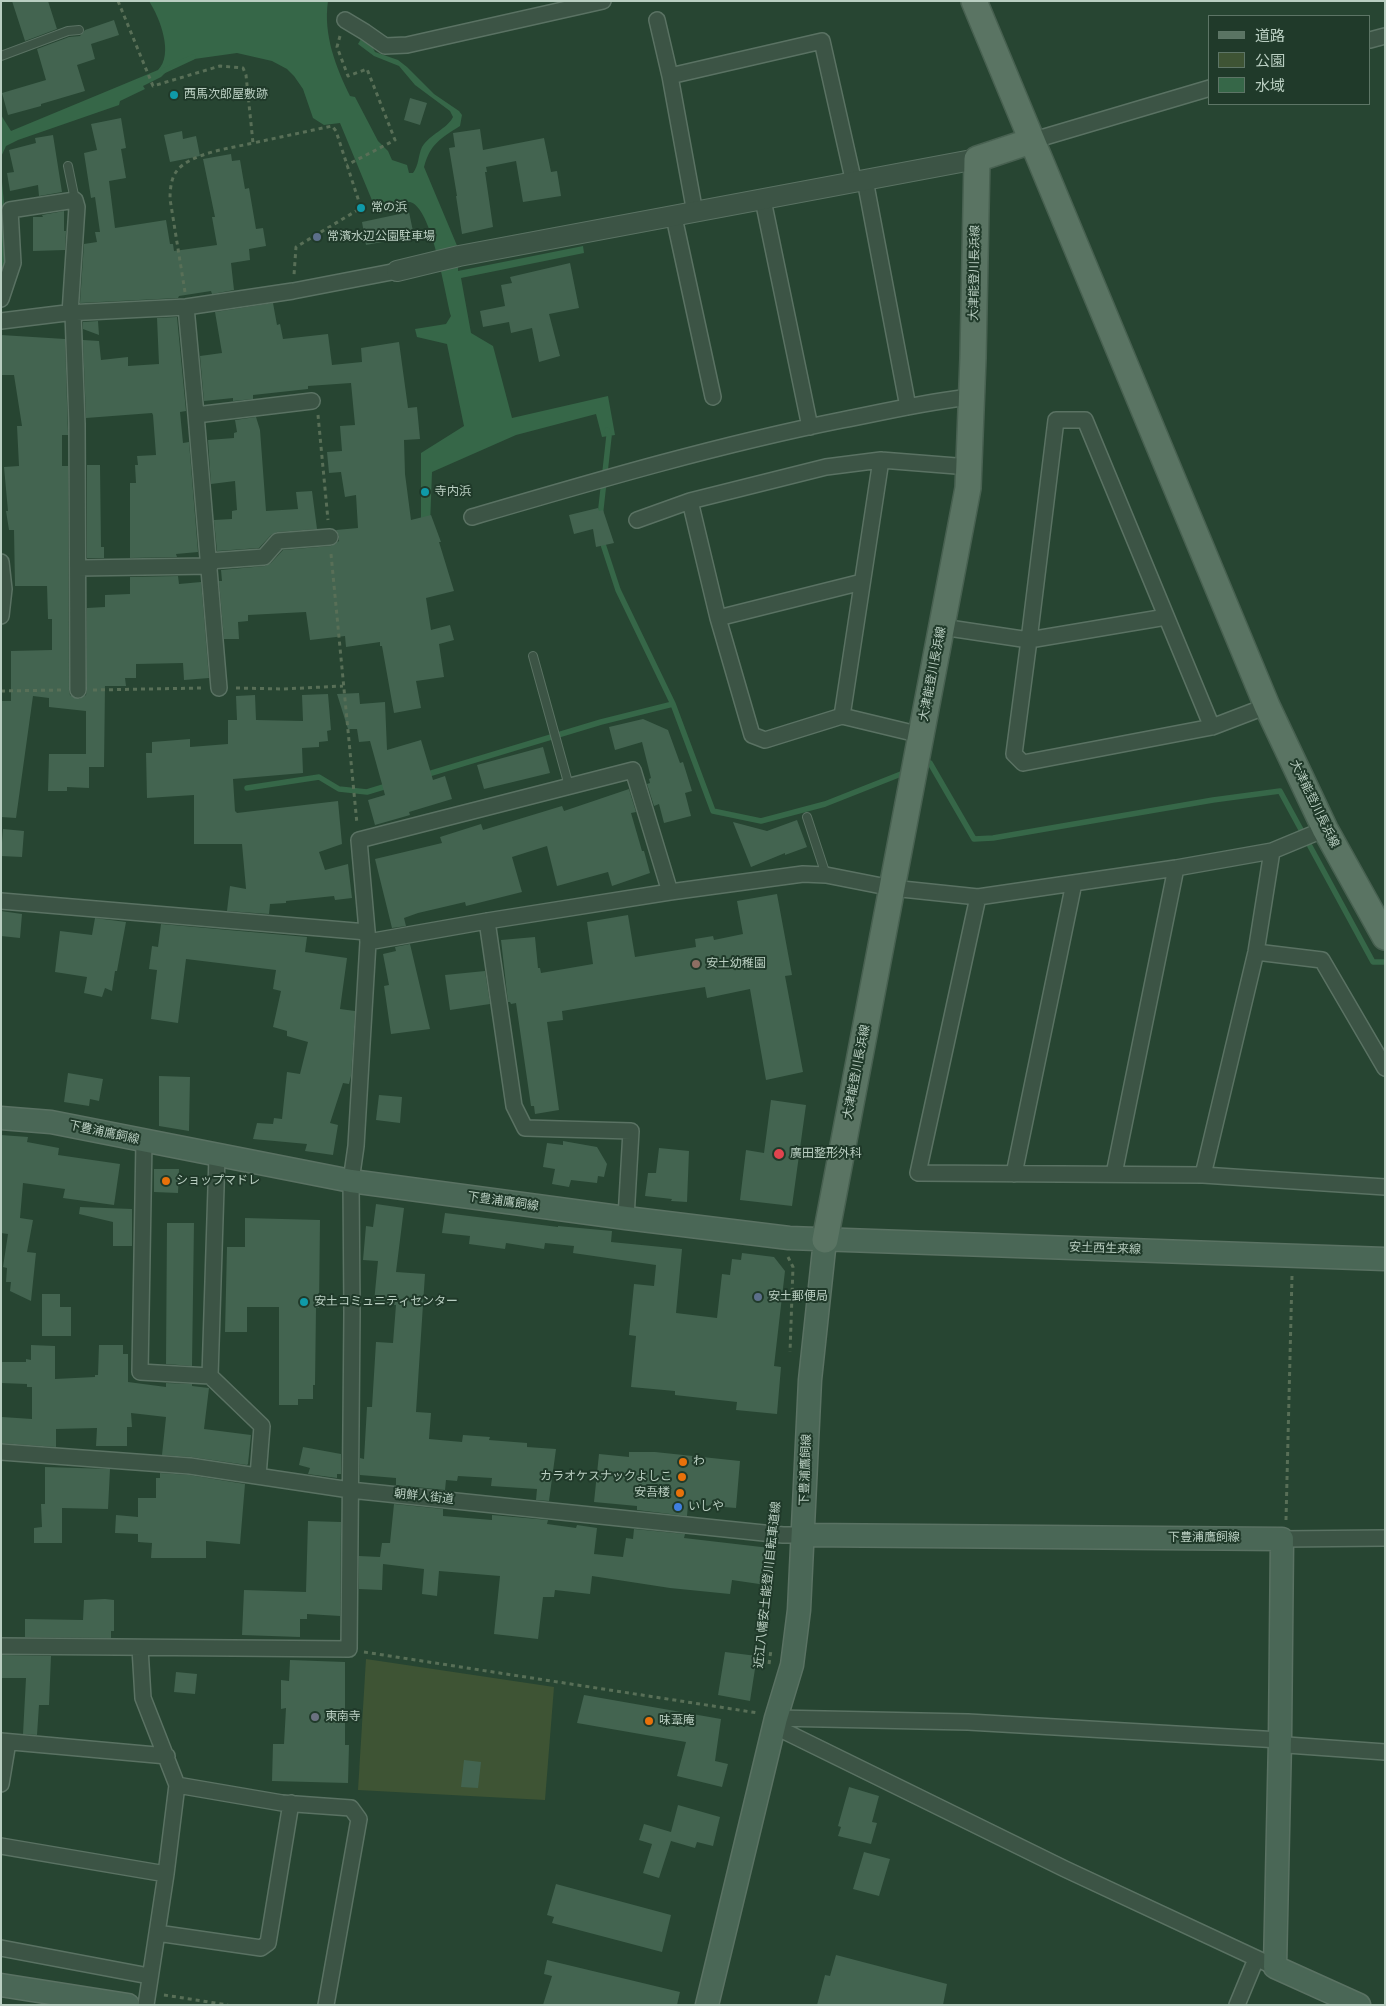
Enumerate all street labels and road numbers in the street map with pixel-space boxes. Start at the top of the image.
street label: 大津能登川長浜線 [967,225,983,321]
street label: 大津能登川長浜線 [917,626,949,722]
street label: 大津能登川長浜線 [1286,758,1342,850]
street label: 大津能登川長浜線 [841,1024,873,1120]
street label: 下豊浦鷹飼線 [67,1118,141,1148]
street label: 下豊浦鷹飼線 [466,1190,540,1214]
street label: 安土西生来線 [1069,1241,1141,1257]
street label: 下豊浦鷹飼線 [798,1434,814,1506]
street label: 朝鮮人街道 [393,1487,455,1507]
street label: 近江八幡安土能登川自転車道線 [752,1501,784,1669]
street label: 下豊浦鷹飼線 [1168,1531,1240,1545]

